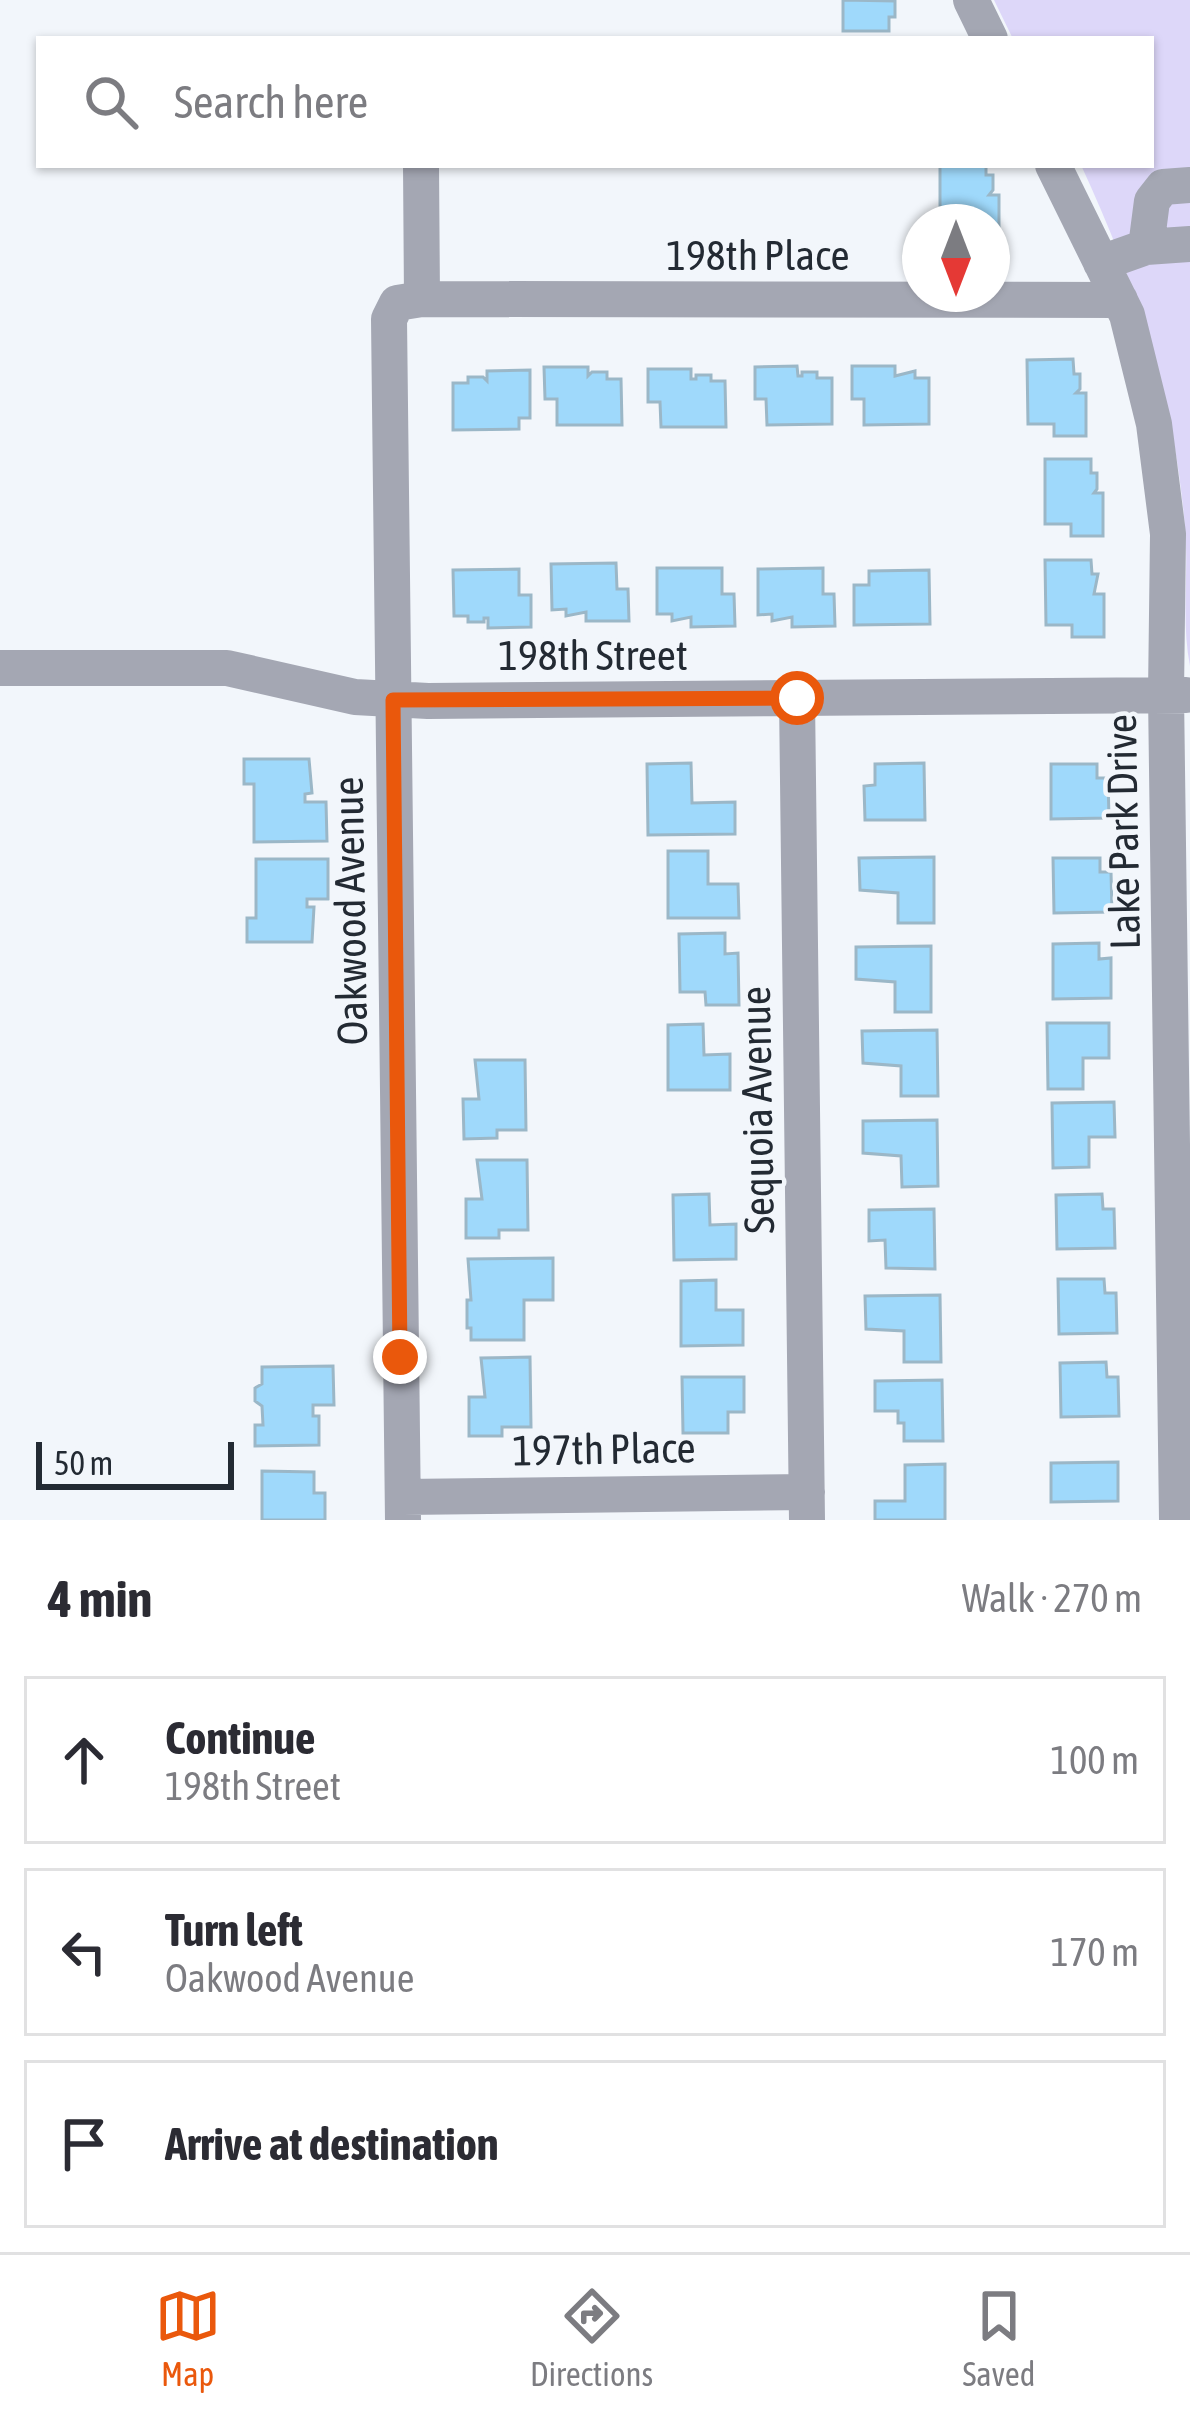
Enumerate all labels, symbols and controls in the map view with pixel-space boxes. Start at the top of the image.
search box [36,36,1154,168]
icon: search [78,69,144,135]
text: Search here [174,76,368,128]
north arrow [902,204,1010,312]
street label: 198th Place [666,231,850,279]
street label: 198th Street [498,631,688,679]
route start [770,671,824,725]
street label: Lake Park Drive [1097,714,1149,950]
street label: Oakwood Avenue [324,776,376,1046]
street label: Sequoia Avenue [731,986,783,1234]
route end [373,1330,427,1384]
street label: 197th Place [512,1423,696,1475]
scale bar [36,1436,234,1489]
text: 50 m [54,1444,113,1482]
text: 4 min [48,1569,152,1628]
text: Walk · 270 m [962,1576,1142,1620]
text: Continue [165,1712,316,1764]
icon: ahead [51,1727,117,1793]
text: 100 m [1051,1738,1139,1782]
text: 198th Street [165,1764,341,1808]
text: Turn left [165,1904,303,1956]
icon: left [51,1919,117,1985]
text: 170 m [1051,1930,1139,1974]
text: Oakwood Avenue [165,1956,414,2000]
icon: arrive [51,2111,117,2177]
text: Arrive at destination [165,2118,499,2170]
tab: Map [155,2283,221,2393]
tab: Directions [530,2283,653,2393]
tab: Saved [962,2283,1035,2393]

